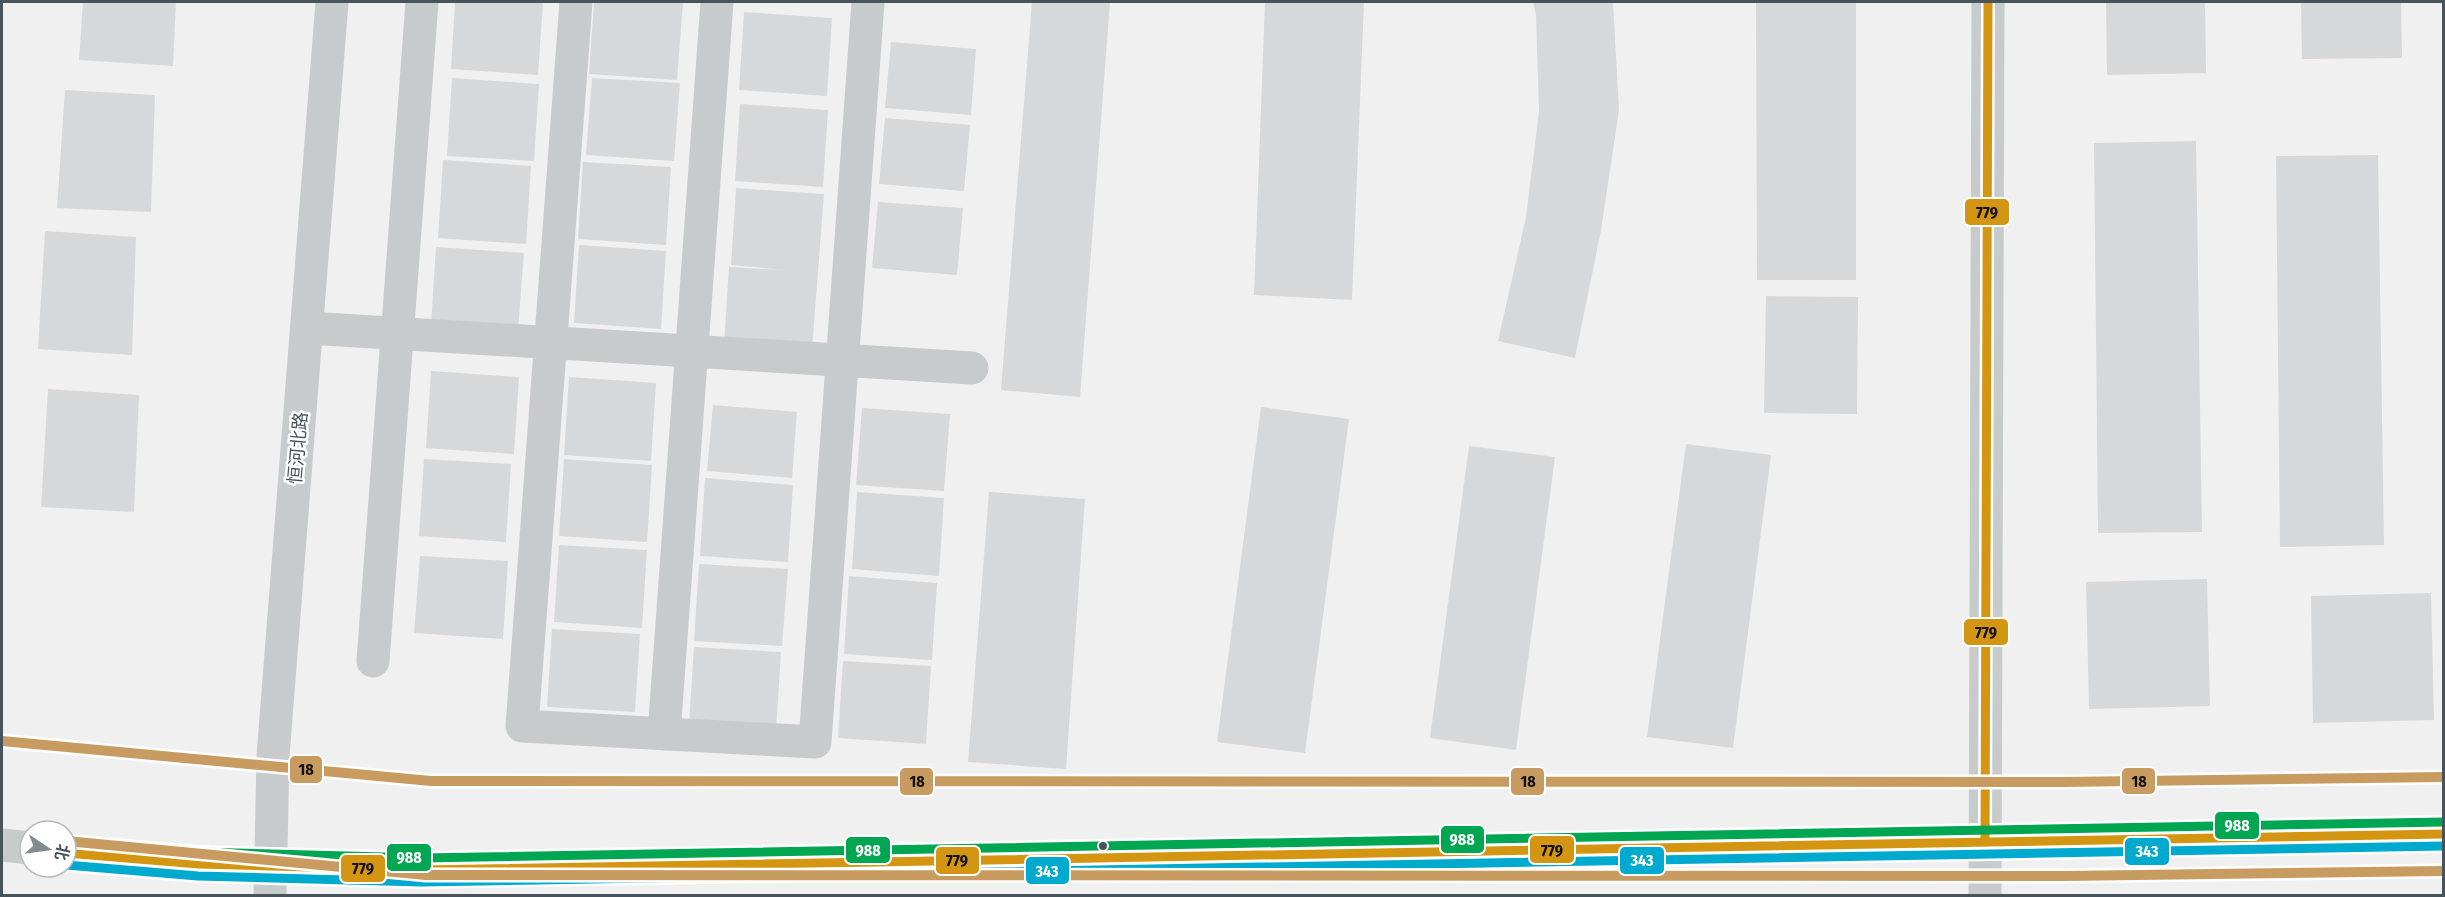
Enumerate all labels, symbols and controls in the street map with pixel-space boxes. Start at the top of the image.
line badge: 779 [1964,198,2010,226]
text: 779 [1976,203,1998,222]
street label: 恒河北路 [284,411,312,485]
line badge: 779 [1963,618,2009,646]
text: 779 [1975,623,1997,642]
line badge: 18 [289,755,323,784]
text: 18 [298,760,314,779]
line badge: 18 [899,767,934,796]
line badge: 18 [1510,767,1545,796]
line badge: 18 [2121,767,2156,795]
text: 18 [909,772,925,791]
text: 18 [1520,772,1536,791]
text: 18 [2131,772,2147,791]
line badge: 988 [2214,811,2260,840]
text: 988 [2224,816,2250,835]
north arrow [18,819,78,879]
line badge: 988 [1440,825,1485,854]
text: 988 [1449,830,1475,849]
line badge: 779 [1529,835,1575,864]
line badge: 988 [845,836,891,864]
line badge: 343 [2124,837,2170,866]
unlabelled marker [1097,840,1109,852]
text: 988 [855,841,881,860]
text: 779 [1541,841,1563,860]
text: 北 [51,842,73,862]
text: 343 [2134,842,2159,861]
line badge: 988 [386,843,432,872]
line badge: 779 [935,846,980,875]
line badge: 343 [1619,846,1665,875]
text: 988 [396,848,422,867]
text: 779 [946,851,968,870]
text: 343 [1629,851,1654,870]
line badge: 779 [340,854,386,883]
line badge: 343 [1025,856,1070,885]
text: 779 [352,859,374,878]
text: 343 [1034,862,1059,881]

